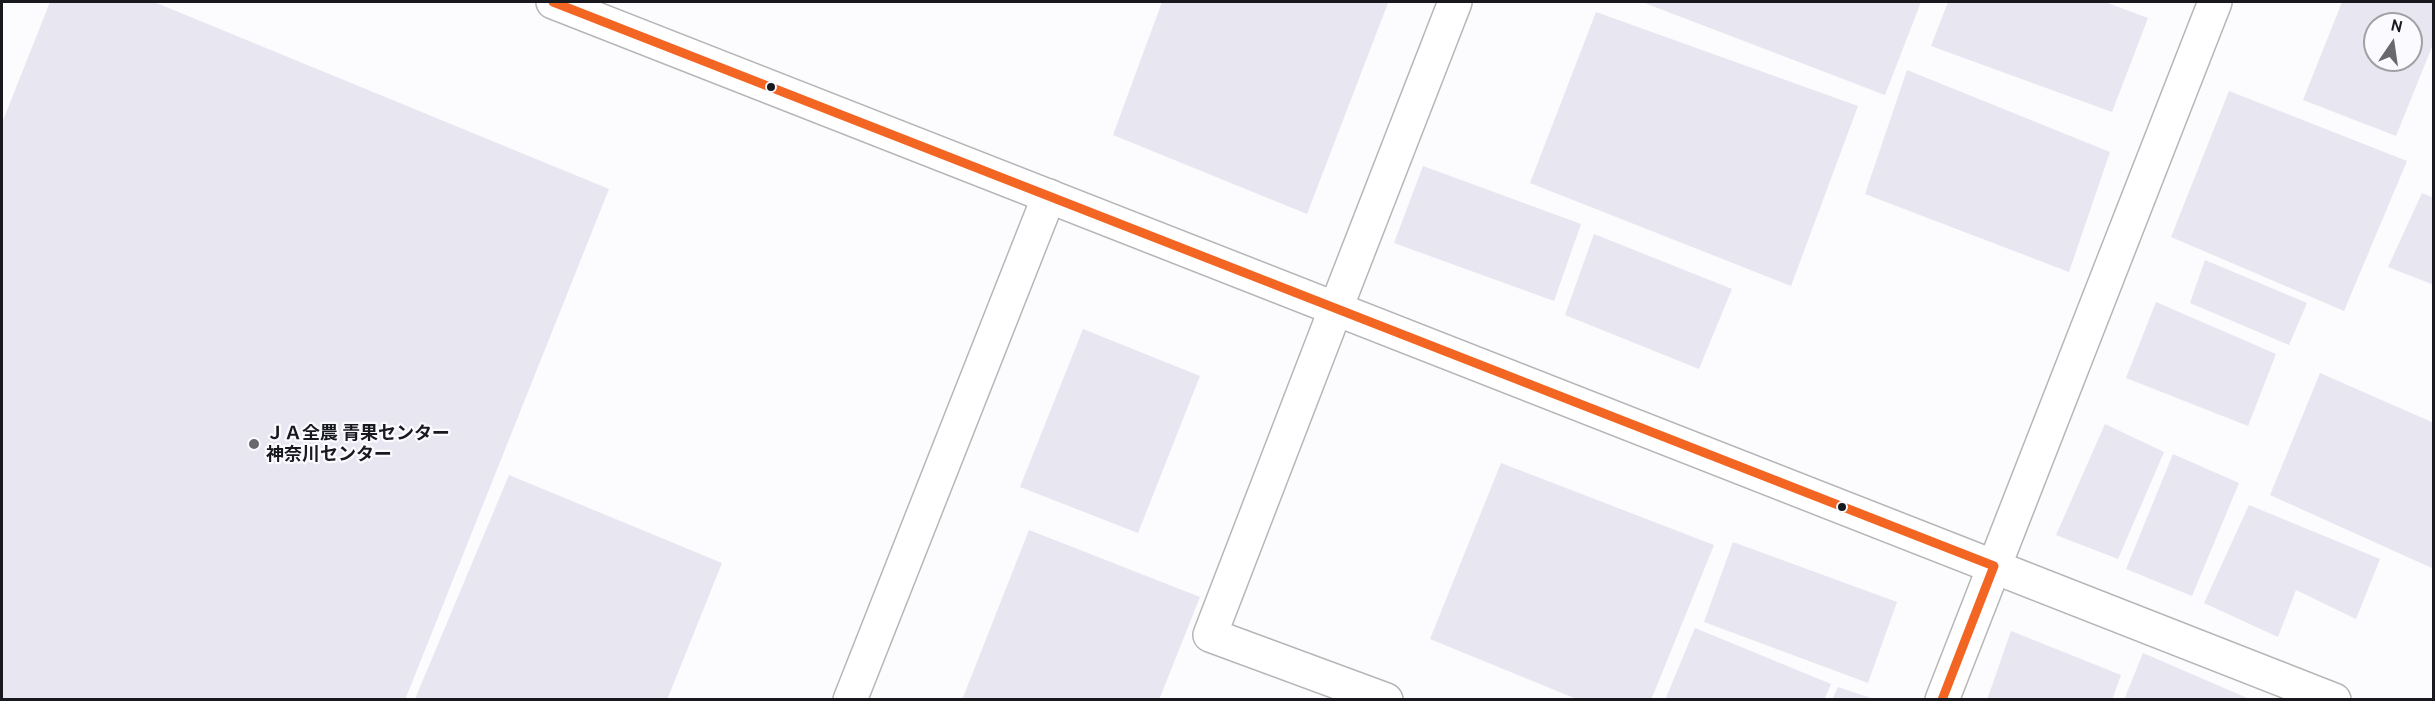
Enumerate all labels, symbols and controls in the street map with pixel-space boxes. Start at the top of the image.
north arrow [2363,12,2423,72]
text: N [2389,15,2404,36]
unlabelled marker [765,81,777,93]
place label: ＪＡ全農 青果センター 神奈川センター [266,423,450,466]
marker: ＪＡ全農 青果センター 神奈川センター [247,437,261,451]
unlabelled marker [1836,501,1848,513]

